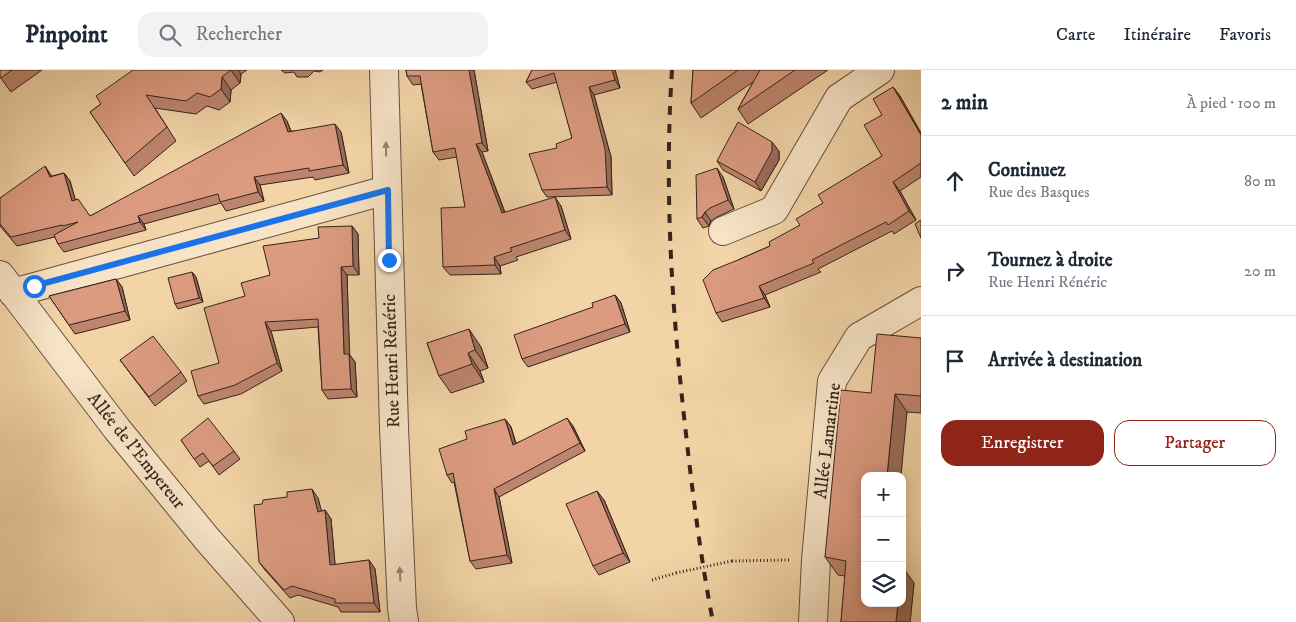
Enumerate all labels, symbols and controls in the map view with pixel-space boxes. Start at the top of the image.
search box [138,12,488,57]
text: Pinpoint [25,20,108,50]
icon: search [156,21,184,49]
text: Rechercher [196,23,282,46]
text: Carte [1056,24,1096,46]
text: Itinéraire [1124,24,1191,46]
text: Favoris [1219,24,1271,46]
text: 2 min [941,90,988,116]
text: À pied · 100 m [1186,93,1276,113]
one-way arrow [382,141,390,157]
text: Continuez [988,159,1066,182]
icon: ahead [941,167,969,195]
text: 80 m [1244,171,1276,191]
text: Rue des Basques [988,182,1090,202]
route end [378,249,401,272]
text: Tournez à droite [988,249,1113,272]
icon: right [941,257,969,285]
text: 20 m [1244,261,1276,281]
text: Rue Henri Rénéric [988,272,1107,292]
route start [23,275,46,298]
street label: Rue Henri Rénéric [379,293,405,428]
icon: arrive [941,347,969,375]
text: Arrivée à destination [988,349,1142,372]
street label: Allée Lamartine [810,382,846,500]
street label: Allée de l'Empereur [82,388,190,514]
button: Enregistrer [941,420,1104,466]
button: Partager [1114,420,1276,466]
map controls [861,472,906,607]
button: + [861,472,906,517]
button: − [861,517,906,562]
button: layers [861,562,906,607]
one-way arrow [396,565,404,581]

